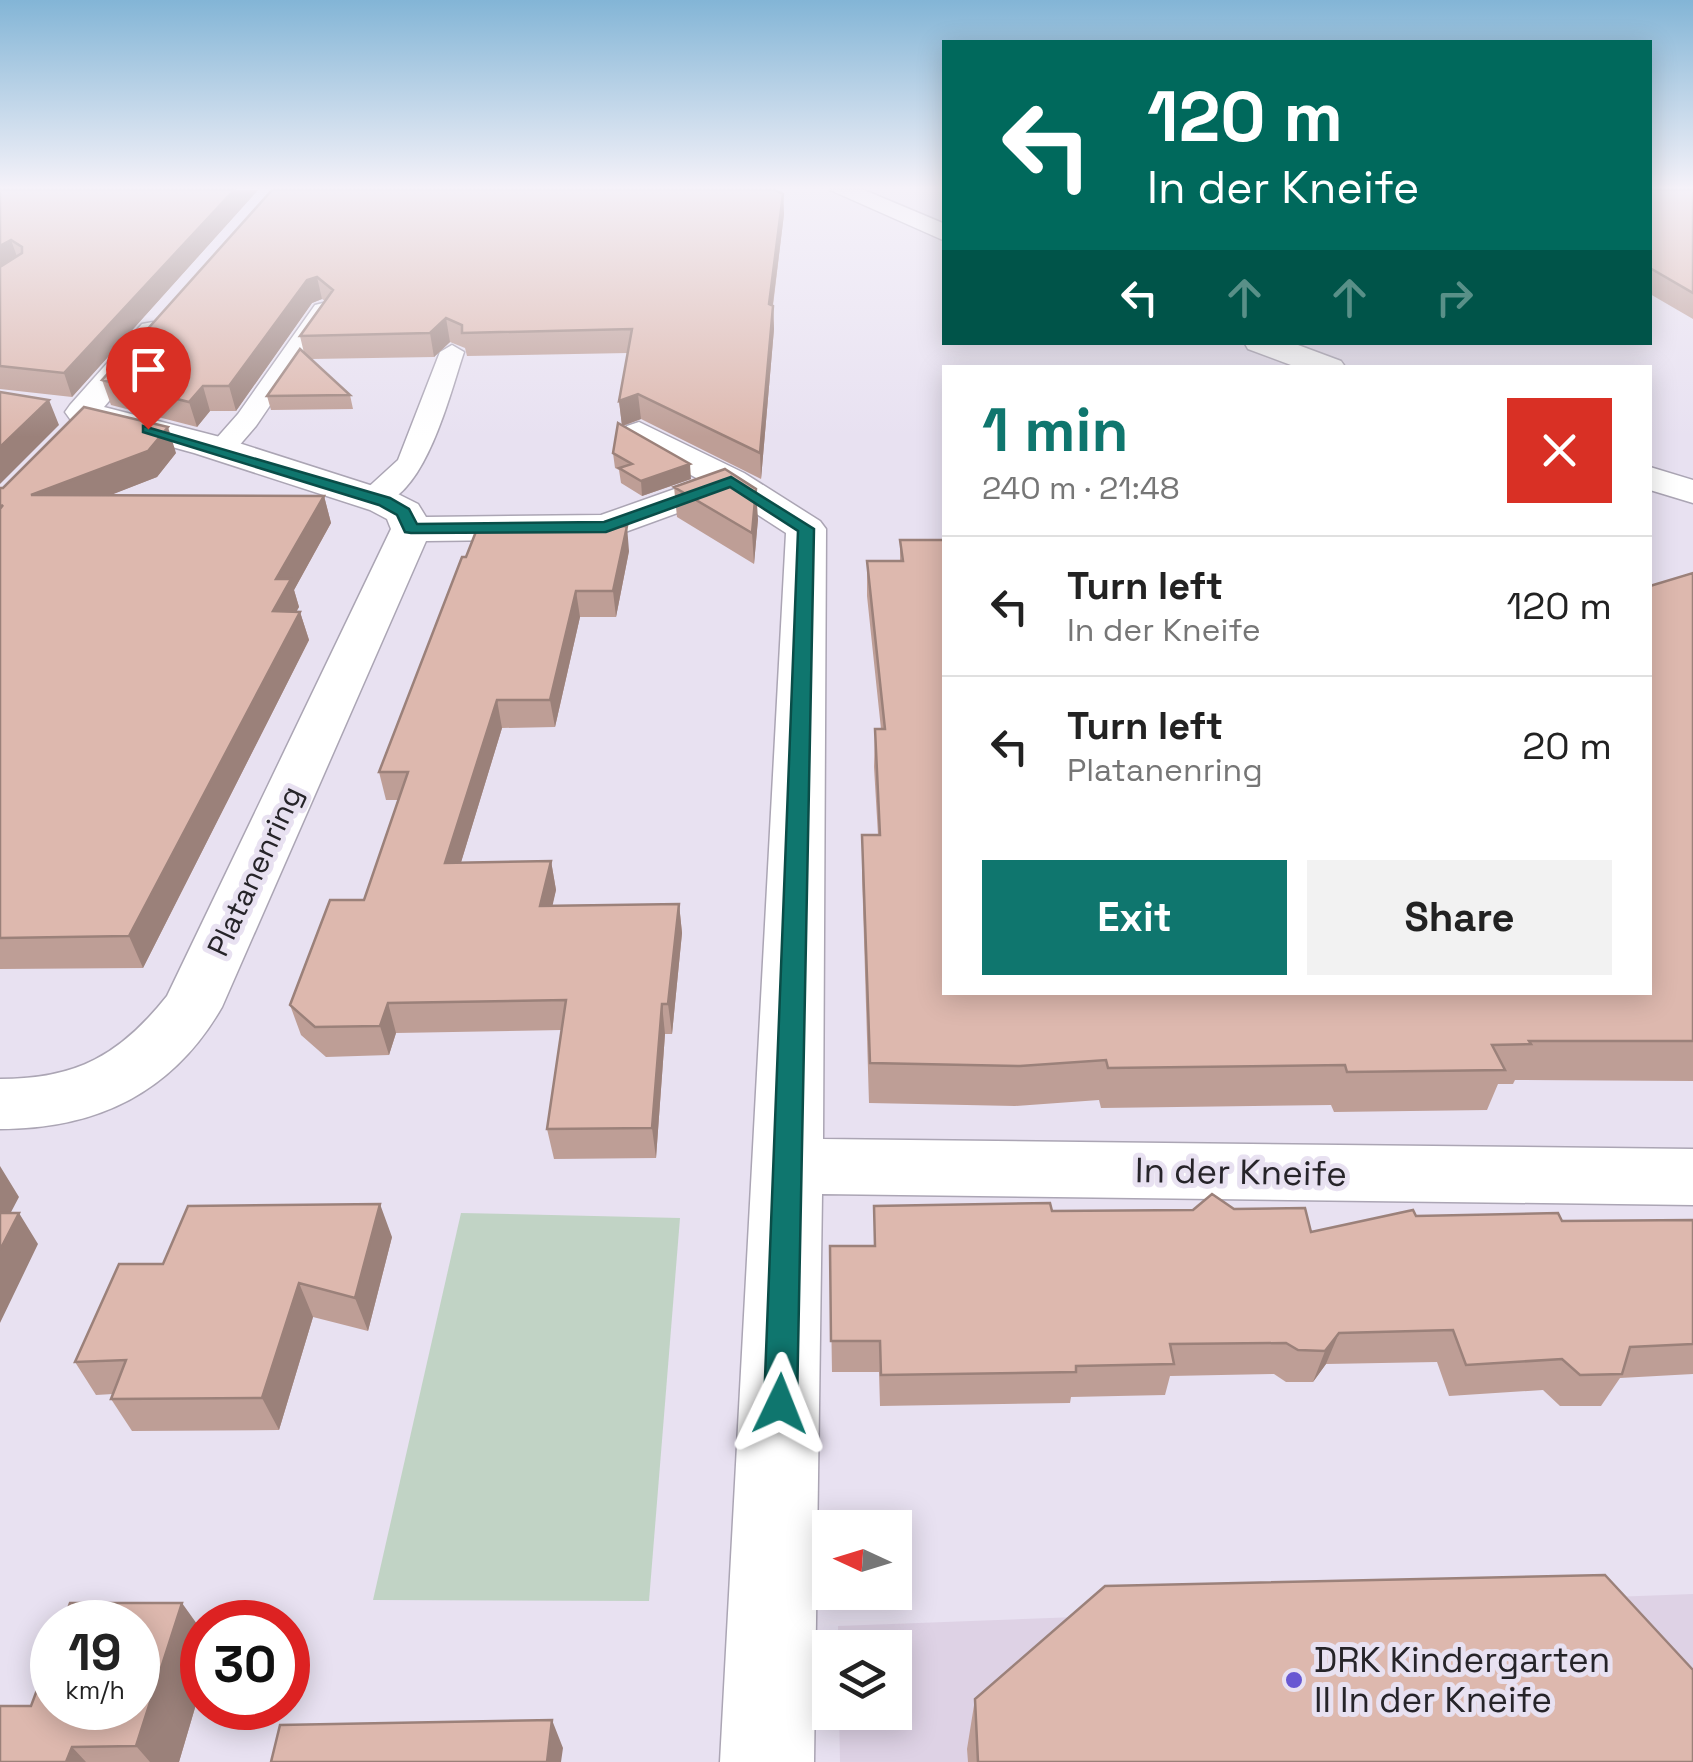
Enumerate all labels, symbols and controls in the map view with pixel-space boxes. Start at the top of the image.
text: 120 m [1147,72,1343,161]
icon: left [982,80,1112,210]
text: In der Kneife [1147,159,1419,216]
icon: left [1112,270,1167,325]
icon: ahead [1217,270,1272,325]
icon: ahead [1322,270,1377,325]
icon: right [1427,270,1482,325]
pin [106,327,191,430]
icon: arrive [121,342,176,397]
text: 1 min [982,392,1129,469]
button: close [1507,398,1612,503]
text: 240 m · 21:48 [982,468,1180,508]
text: Turn left [1067,562,1223,610]
icon: left [982,579,1037,634]
text: 120 m [1506,582,1612,630]
text: In der Kneife [1067,610,1261,650]
text: Turn left [1067,702,1223,750]
icon: left [982,719,1037,774]
text: 20 m [1522,722,1612,770]
text: Platanenring [1067,750,1263,790]
street label: Platanenring [198,779,311,962]
button: Exit [982,860,1287,975]
button: Share [1307,860,1612,975]
street label: In der Kneife [1135,1148,1347,1196]
position arrow [728,1352,832,1456]
north arrow [812,1510,912,1610]
map controls [812,1510,912,1730]
speed limit sign: 30 [180,1600,310,1730]
text: 19 [68,1621,122,1685]
button: layers [812,1630,912,1730]
place label: DRK Kindergarten II In der Kneife [1314,1638,1610,1722]
marker: DRK Kindergarten II In der Kneife [1283,1669,1305,1691]
text: km/h [65,1674,125,1706]

